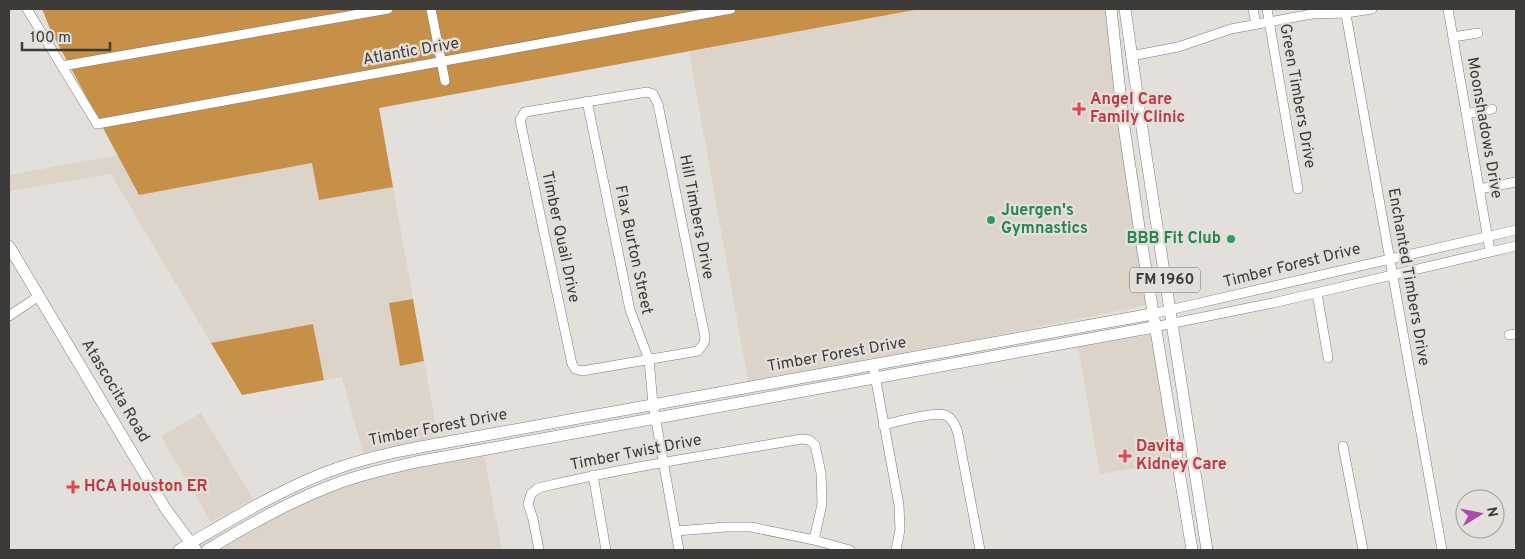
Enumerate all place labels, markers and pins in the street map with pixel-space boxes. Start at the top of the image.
place label: Angel Care Family Clinic [1090,90,1185,128]
marker: Angel Care Family Clinic [1072,102,1086,116]
place label: Juergen's Gymnastics [1001,201,1088,239]
marker: Juergen's Gymnastics [985,214,997,226]
place label: BBB Fit Club [1126,229,1221,249]
marker: BBB Fit Club [1225,233,1237,245]
place label: Davita Kidney Care [1136,437,1227,475]
marker: Davita Kidney Care [1118,449,1132,463]
place label: HCA Houston ER [84,477,208,497]
marker: HCA Houston ER [66,480,80,494]

